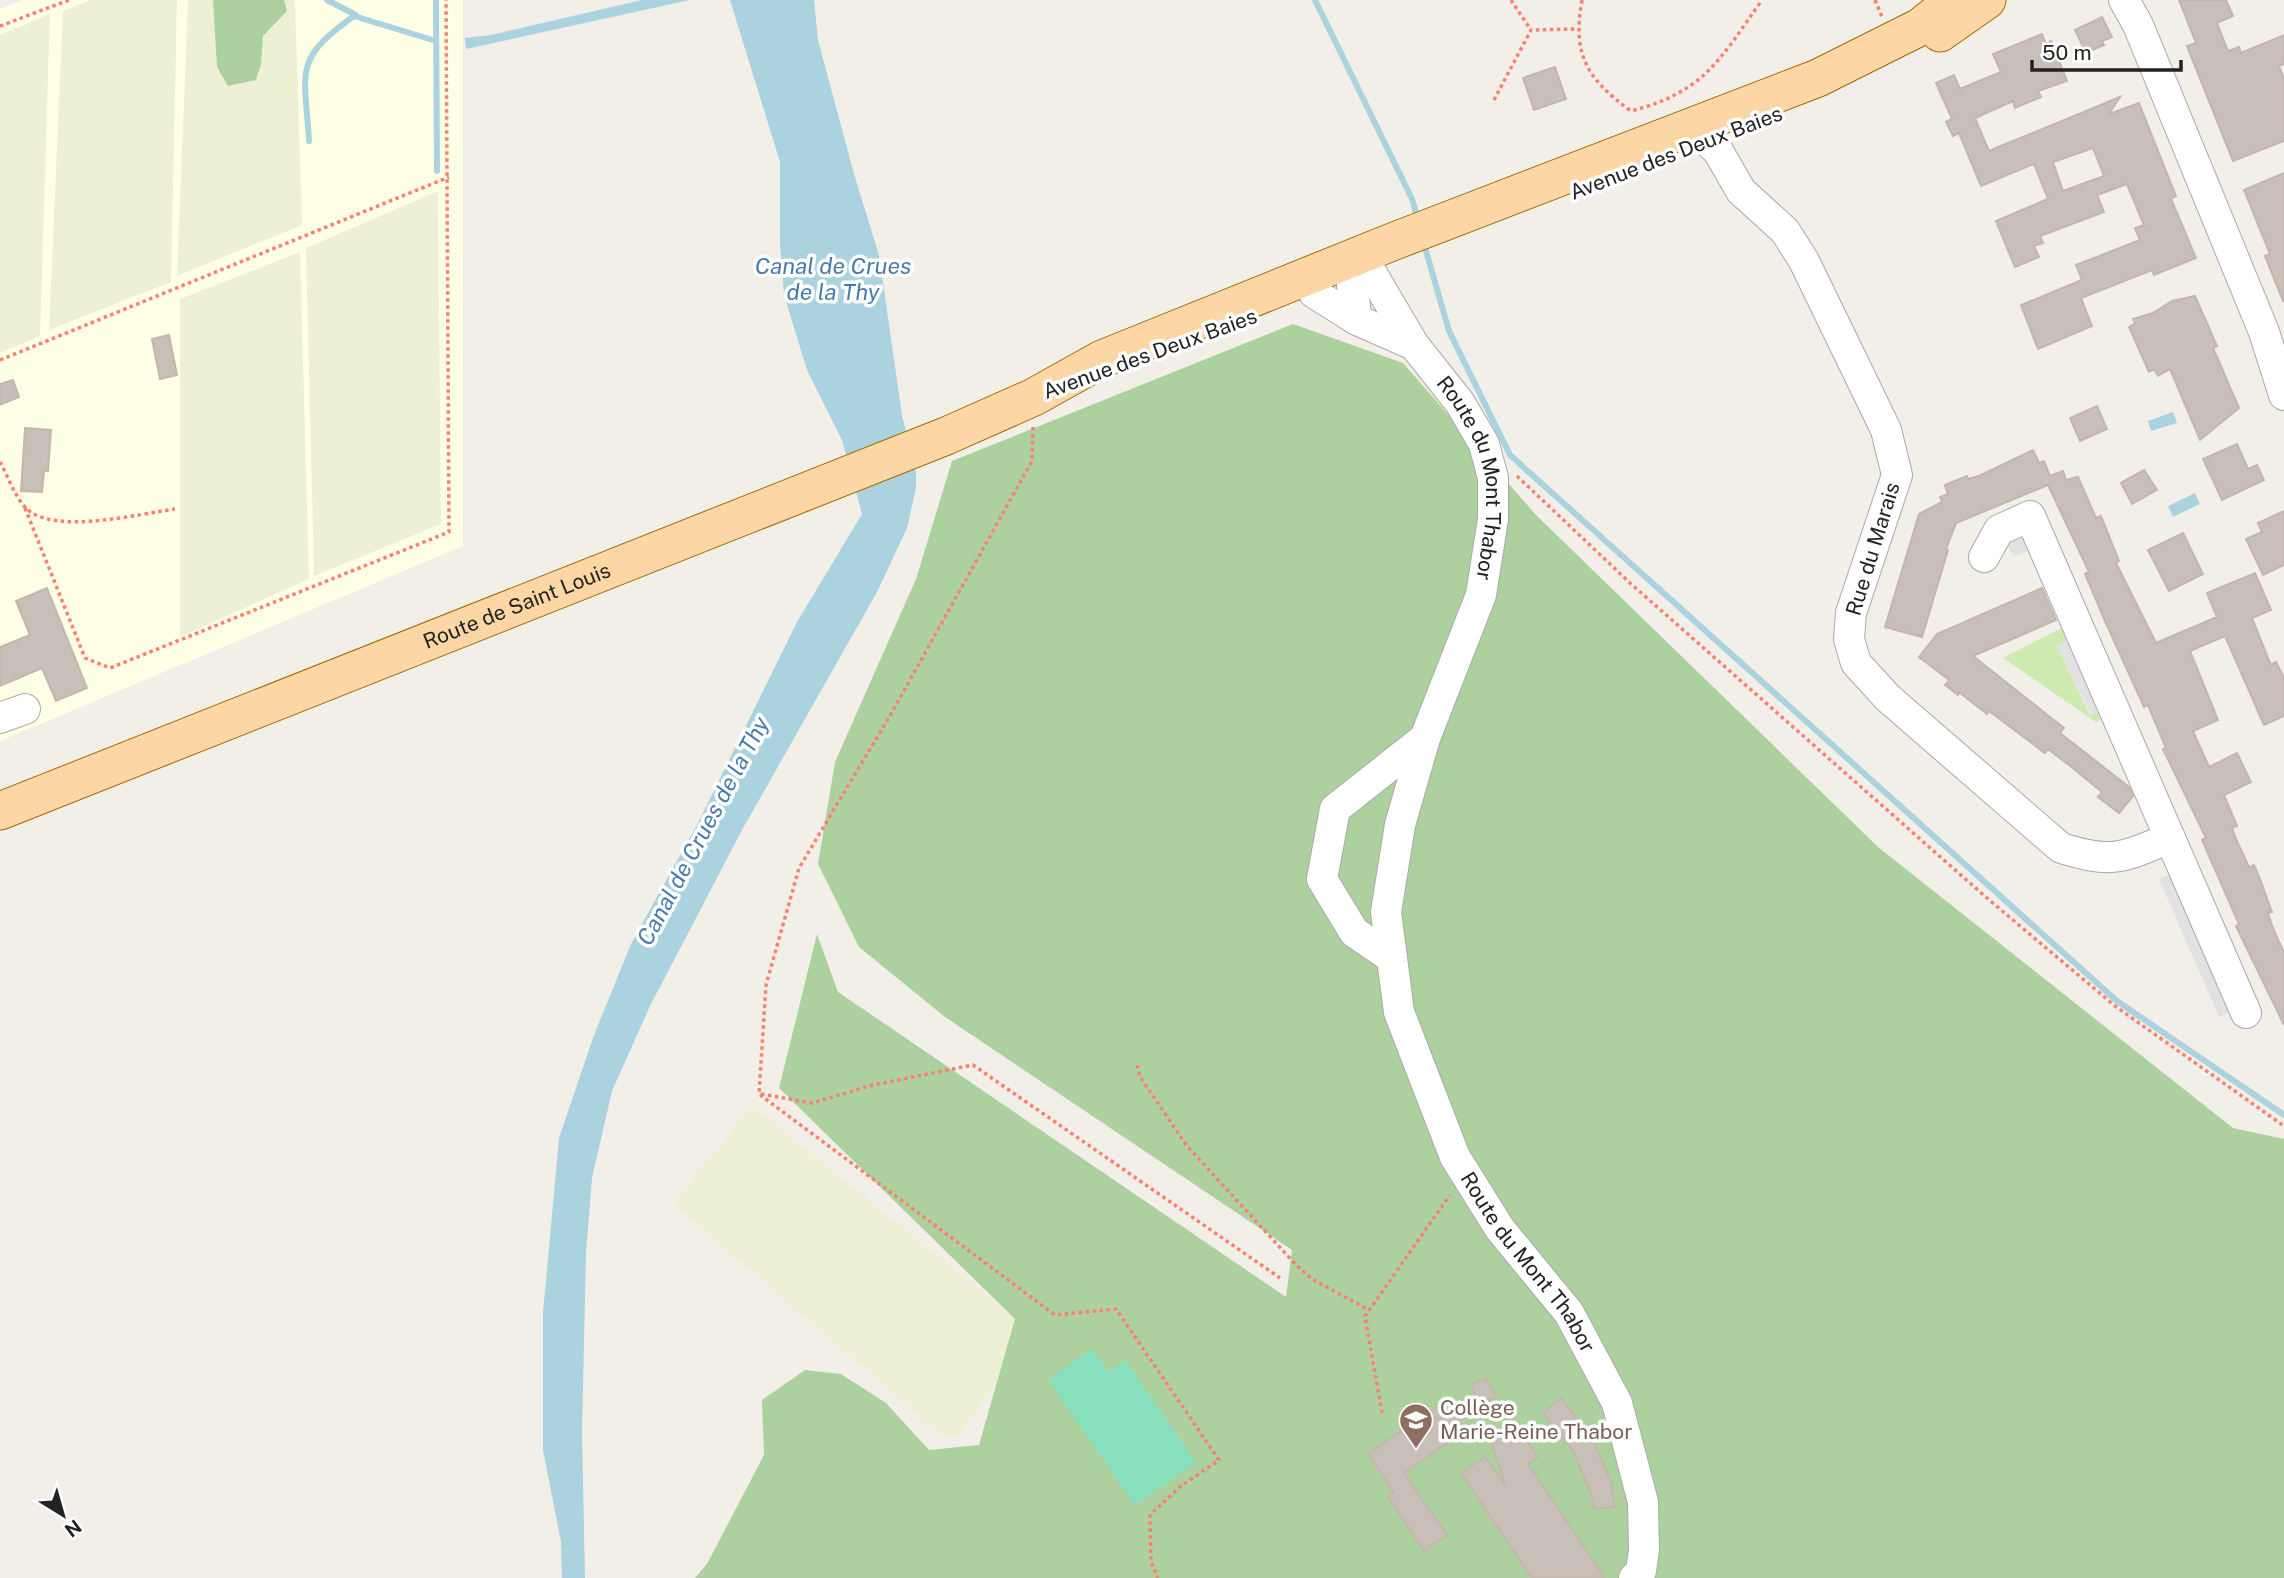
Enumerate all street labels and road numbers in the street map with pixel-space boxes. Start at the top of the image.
street label: Avenue des Deux Baies [1566,100,1786,205]
street label: Avenue des Deux Baies [1039,303,1260,404]
street label: Route du Mont Thabor [1432,371,1506,582]
street label: Rue du Marais [1840,479,1905,619]
street label: Route de Saint Louis [419,557,614,654]
street label: Route du Mont Thabor [1456,1167,1601,1357]

